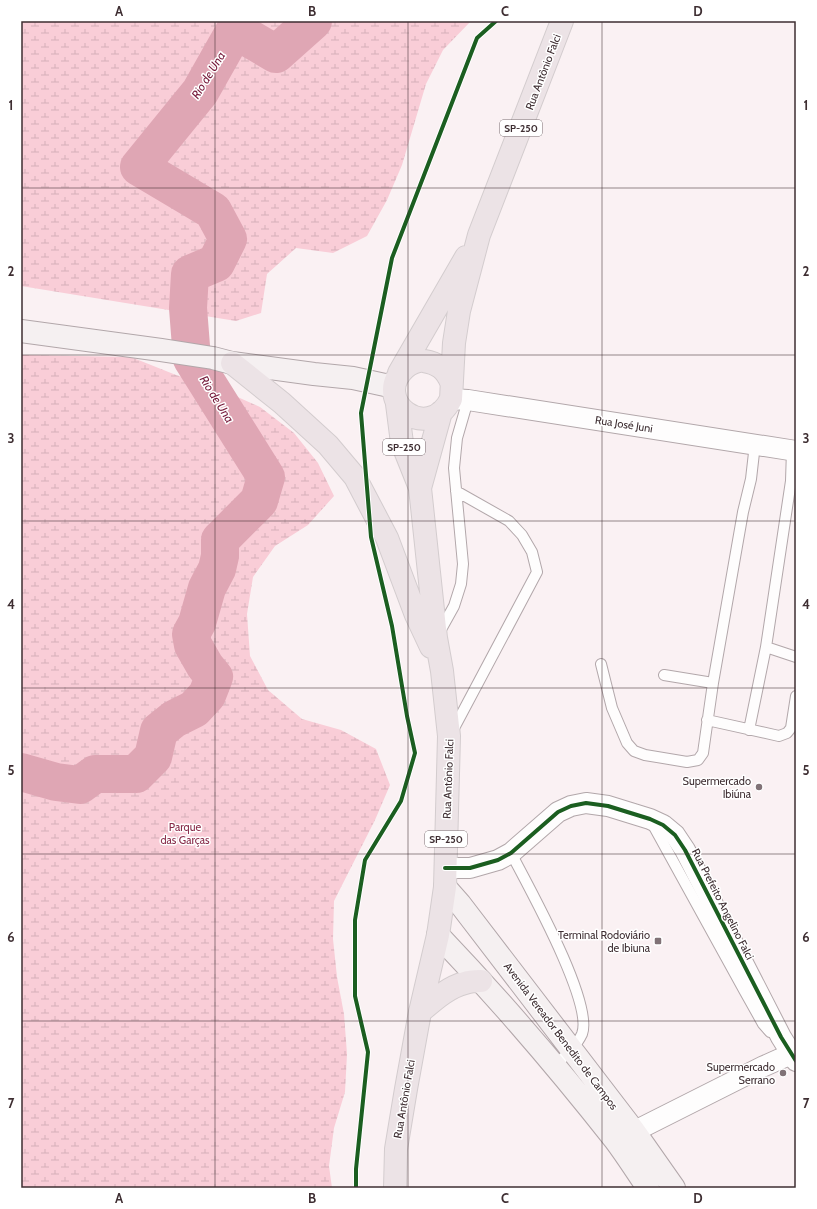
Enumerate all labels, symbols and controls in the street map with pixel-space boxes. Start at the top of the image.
text: A [115,3,124,19]
text: B [308,3,316,19]
text: C [501,3,509,19]
text: D [693,3,703,19]
street label: Rua Antônio Falci [522,32,564,112]
water label: Rio de Una [188,49,228,101]
text: 1 [9,97,13,113]
text: 1 [804,97,808,113]
road number: SP-250 [500,120,542,136]
text: 2 [8,263,15,279]
text: 2 [803,263,810,279]
water label: Rio de Una [197,373,237,425]
street label: Rua José Juni [594,413,654,435]
text: 3 [7,430,15,446]
text: 3 [802,430,810,446]
road number: SP-250 [383,439,425,455]
text: 4 [7,596,15,612]
text: 4 [802,596,810,612]
street label: Rua Antônio Falci [440,739,456,819]
text: 5 [8,762,15,778]
text: 5 [803,762,810,778]
place label: Supermercado Ibiúna [683,774,752,801]
marker: Supermercado Ibiúna [754,782,764,792]
park label: Parque das Garças [160,820,210,847]
road number: SP-250 [425,831,467,847]
street label: Rua Prefeito Angelino Falci [689,846,757,962]
place label: Terminal Rodoviário de Ibiuna [558,928,651,955]
text: 6 [7,929,15,945]
text: 6 [802,929,810,945]
marker: Terminal Rodoviário de Ibiuna [653,936,663,946]
street label: Avenida Vereador Benedito de Campos [501,960,621,1113]
street label: Rua Antônio Falci [390,1058,418,1140]
place label: Supermercado Serrano [707,1060,775,1087]
marker: Supermercado Serrano [778,1068,788,1078]
text: 7 [8,1095,15,1111]
text: 7 [803,1095,810,1111]
text: A [115,1190,124,1206]
text: B [308,1190,316,1206]
text: C [501,1190,509,1206]
text: D [693,1190,703,1206]

